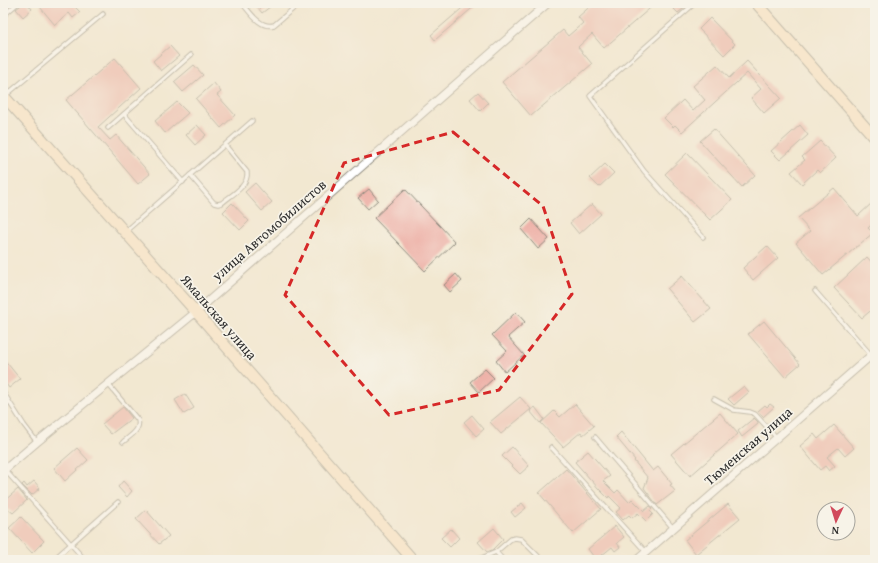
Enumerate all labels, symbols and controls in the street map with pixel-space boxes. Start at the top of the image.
street label: улица Автомобилистов [207,175,331,286]
street label: Ямальская улица [176,269,262,364]
street label: Тюменская улица [700,402,797,490]
north arrow [816,501,856,541]
text: N [830,523,840,539]

